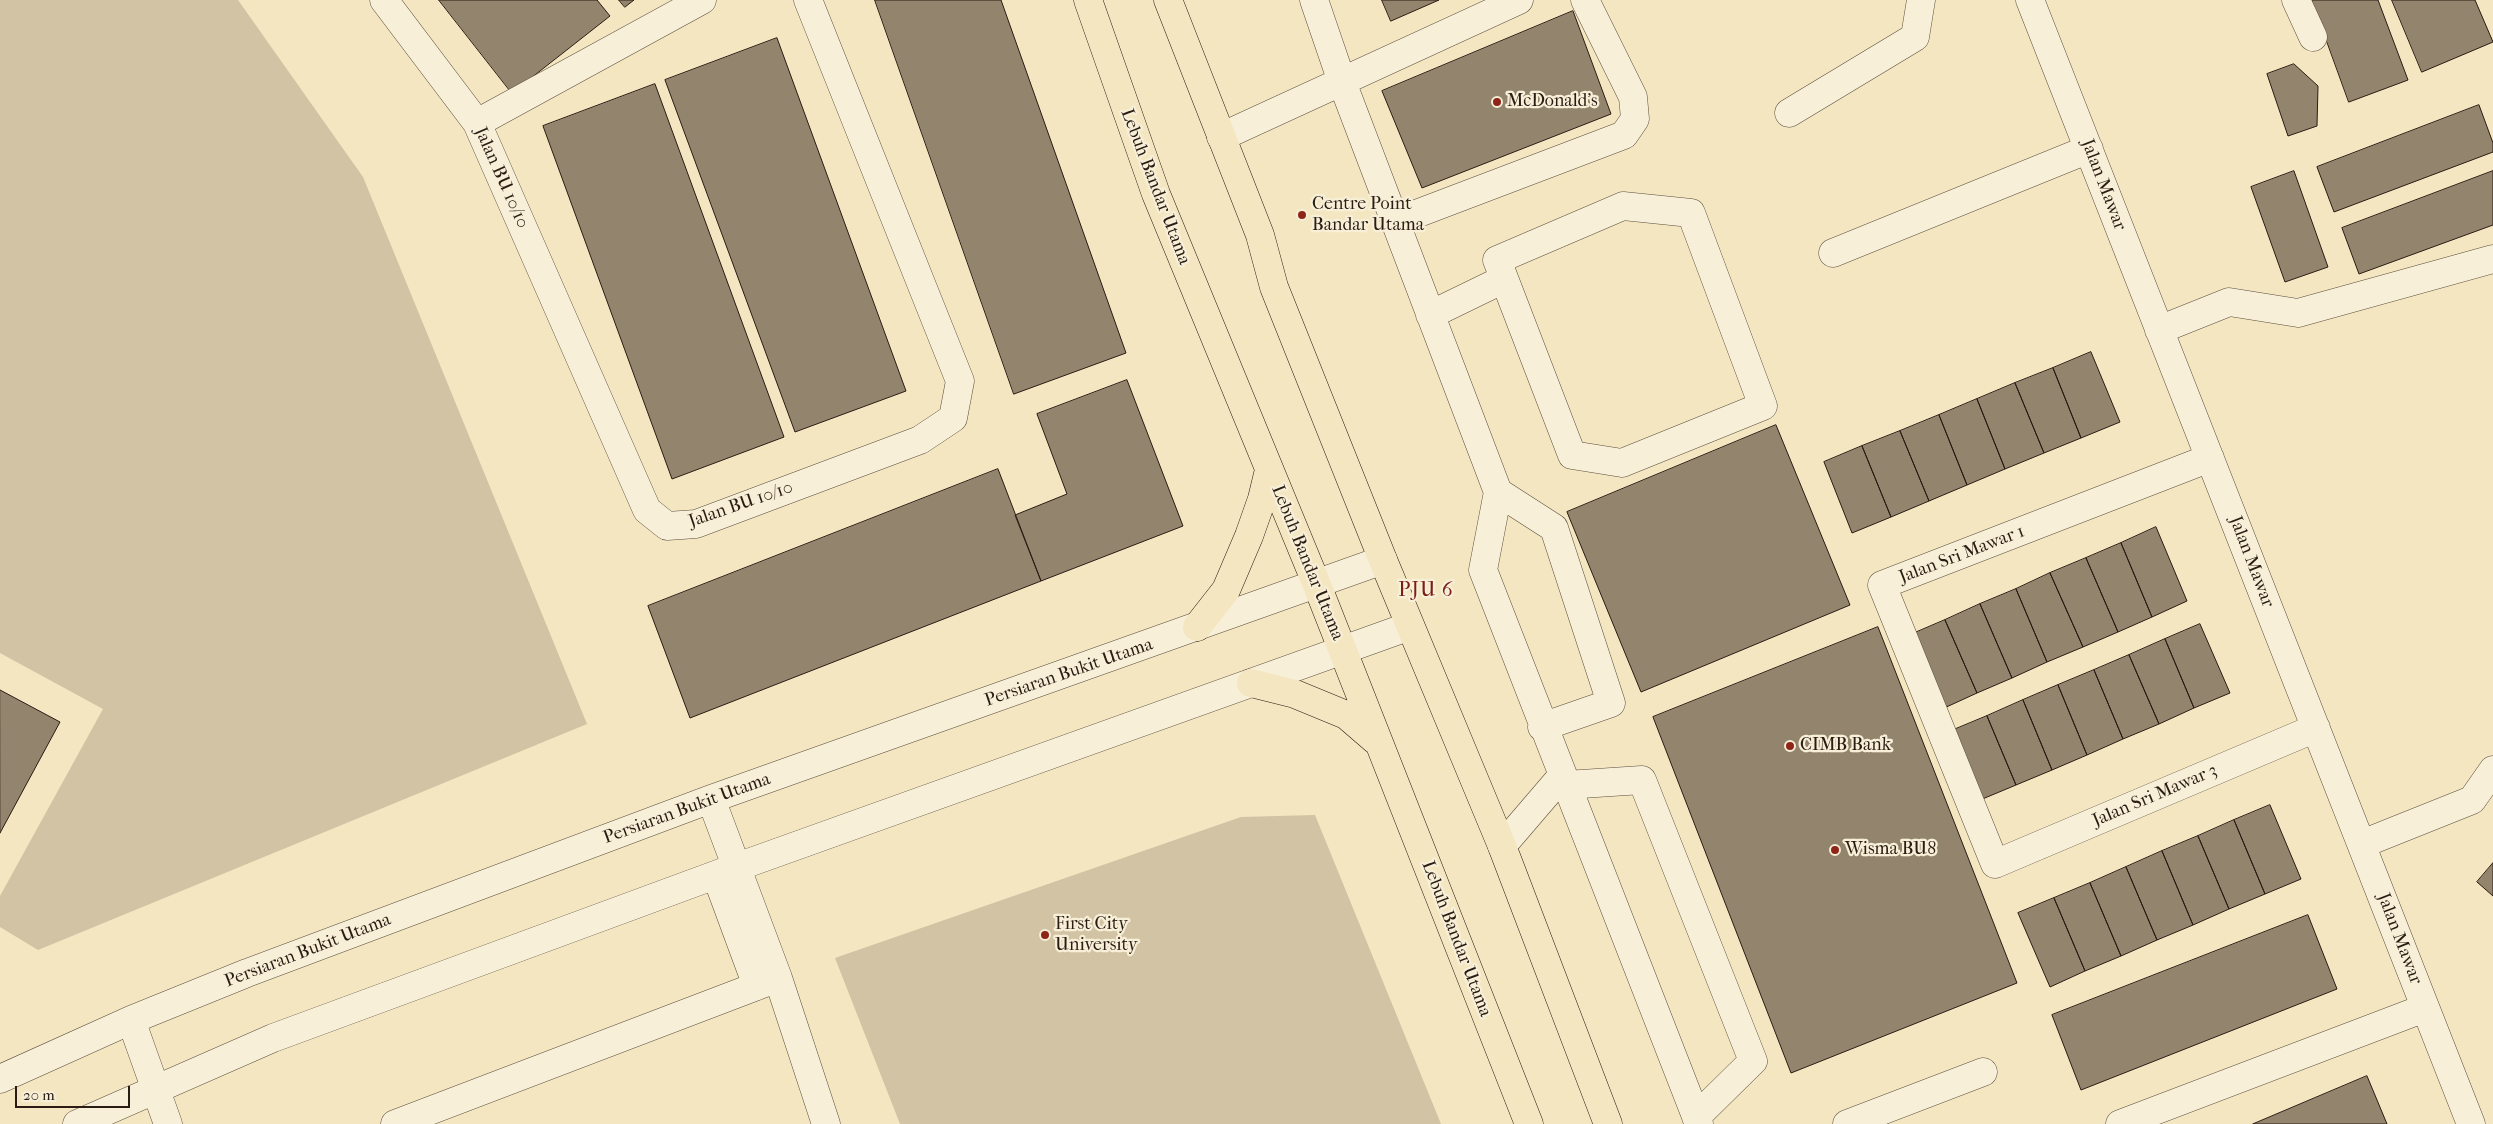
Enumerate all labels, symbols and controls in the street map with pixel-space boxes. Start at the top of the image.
place label: McDonald's [1507,91,1598,113]
marker: McDonald's [1491,96,1503,108]
street label: Lebuh Bandar Utama [1115,106,1195,268]
street label: Jalan BU 10/10 [469,124,533,232]
street label: Jalan Mawar [2076,136,2130,234]
place label: Centre Point Bandar Utama [1312,194,1424,236]
marker: Centre Point Bandar Utama [1296,209,1308,221]
street label: Jalan BU 10/10 [686,477,796,533]
street label: Lebuh Bandar Utama [1266,482,1348,644]
street label: Jalan Mawar [2224,513,2278,611]
street label: Jalan Sri Mawar 1 [1896,521,2028,589]
district label: PJU 6 [1398,579,1454,603]
street label: Persiaran Bukit Utama [982,634,1156,712]
place label: CIMB Bank [1800,735,1891,757]
marker: CIMB Bank [1784,740,1796,752]
street label: Jalan Sri Mawar 3 [2089,760,2221,832]
street label: Persiaran Bukit Utama [600,769,774,849]
place label: Wisma BU8 [1845,839,1936,861]
marker: Wisma BU8 [1829,844,1841,856]
street label: Lebuh Bandar Utama [1416,858,1496,1020]
street label: Jalan Mawar [2372,890,2426,988]
street label: Persiaran Bukit Utama [222,909,394,993]
place label: First City University [1055,914,1138,956]
marker: First City University [1039,929,1051,941]
scale bar [18,1076,132,1108]
text: 20 m [23,1086,55,1104]

